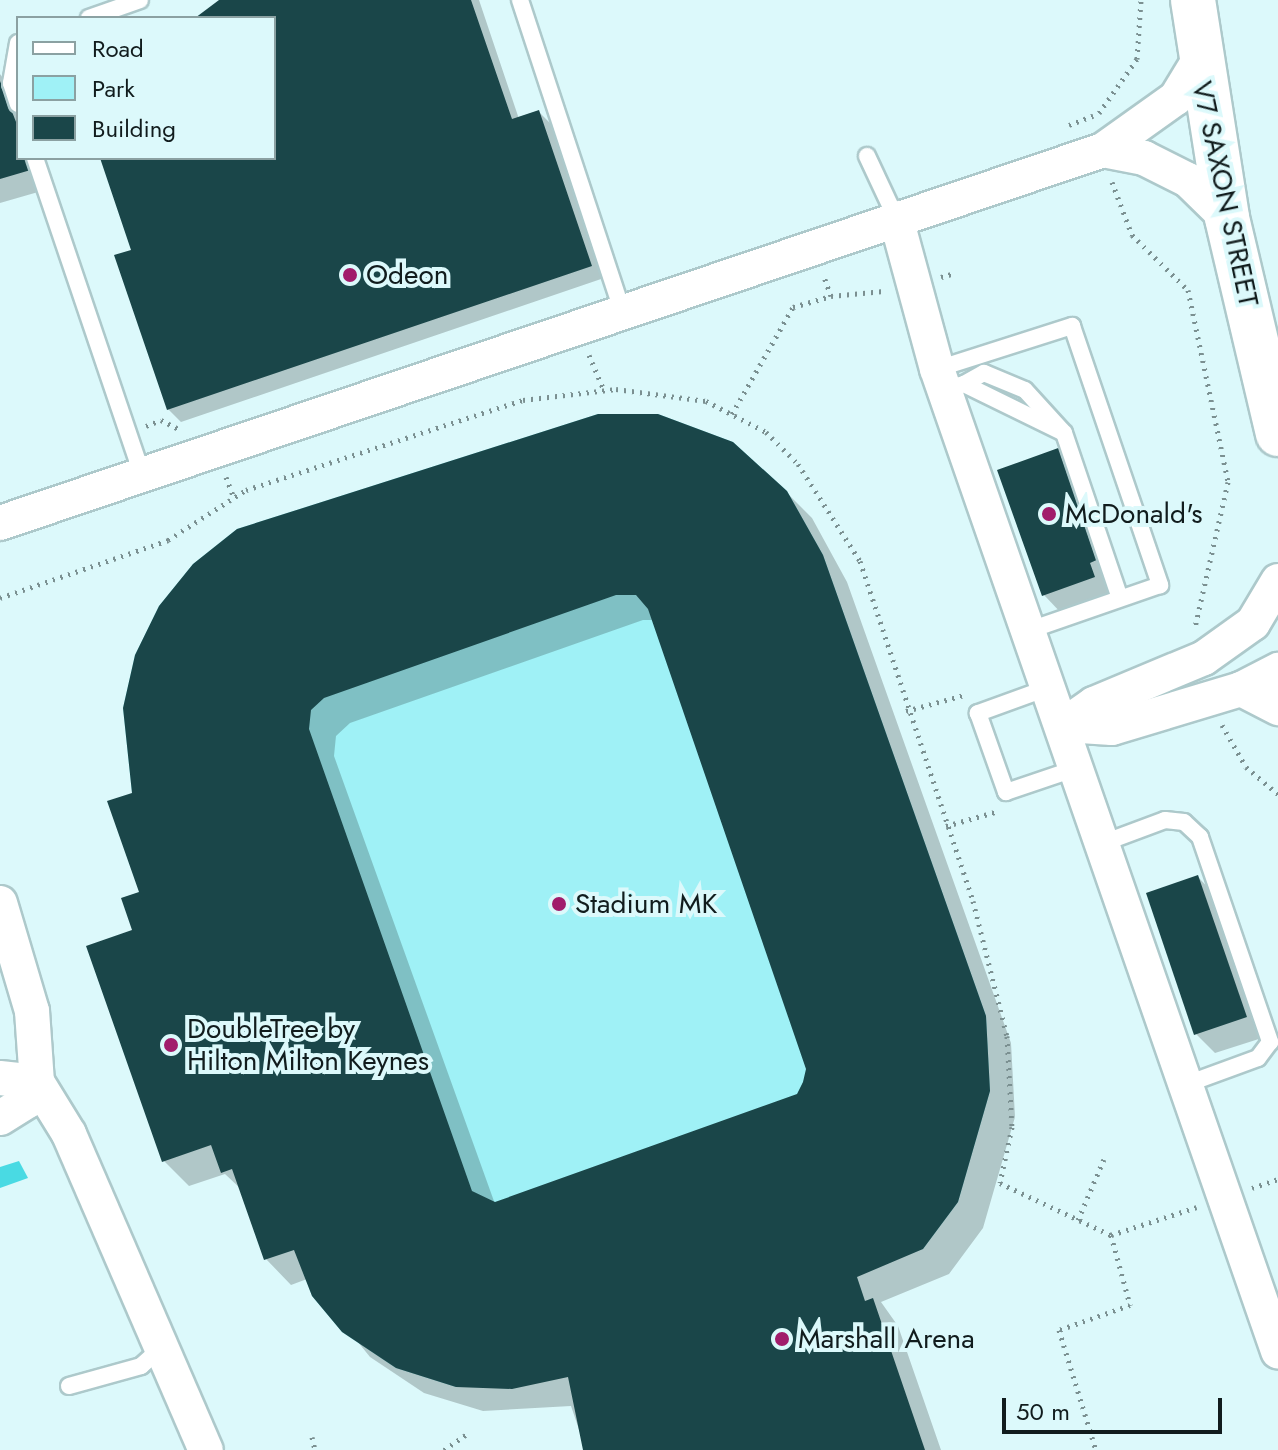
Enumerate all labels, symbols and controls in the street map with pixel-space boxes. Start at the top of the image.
legend [16,16,276,160]
text: Road [92,31,144,66]
text: Park [92,71,135,106]
street label: V7 SAXON STREET [1185,78,1265,310]
text: Building [92,111,176,146]
place label: Odeon [366,258,448,292]
marker: Odeon [341,266,359,284]
place label: McDonald's [1065,497,1202,531]
marker: McDonald's [1040,505,1058,523]
place label: Stadium MK [575,887,717,921]
marker: Stadium MK [550,895,568,913]
place label: DoubleTree by Hilton Milton Keynes [187,1012,429,1078]
marker: DoubleTree by Hilton Milton Keynes [162,1036,180,1054]
place label: Marshall Arena [798,1322,975,1356]
marker: Marshall Arena [773,1330,791,1348]
scale bar [1006,1382,1226,1432]
text: 50 m [1016,1394,1070,1429]

